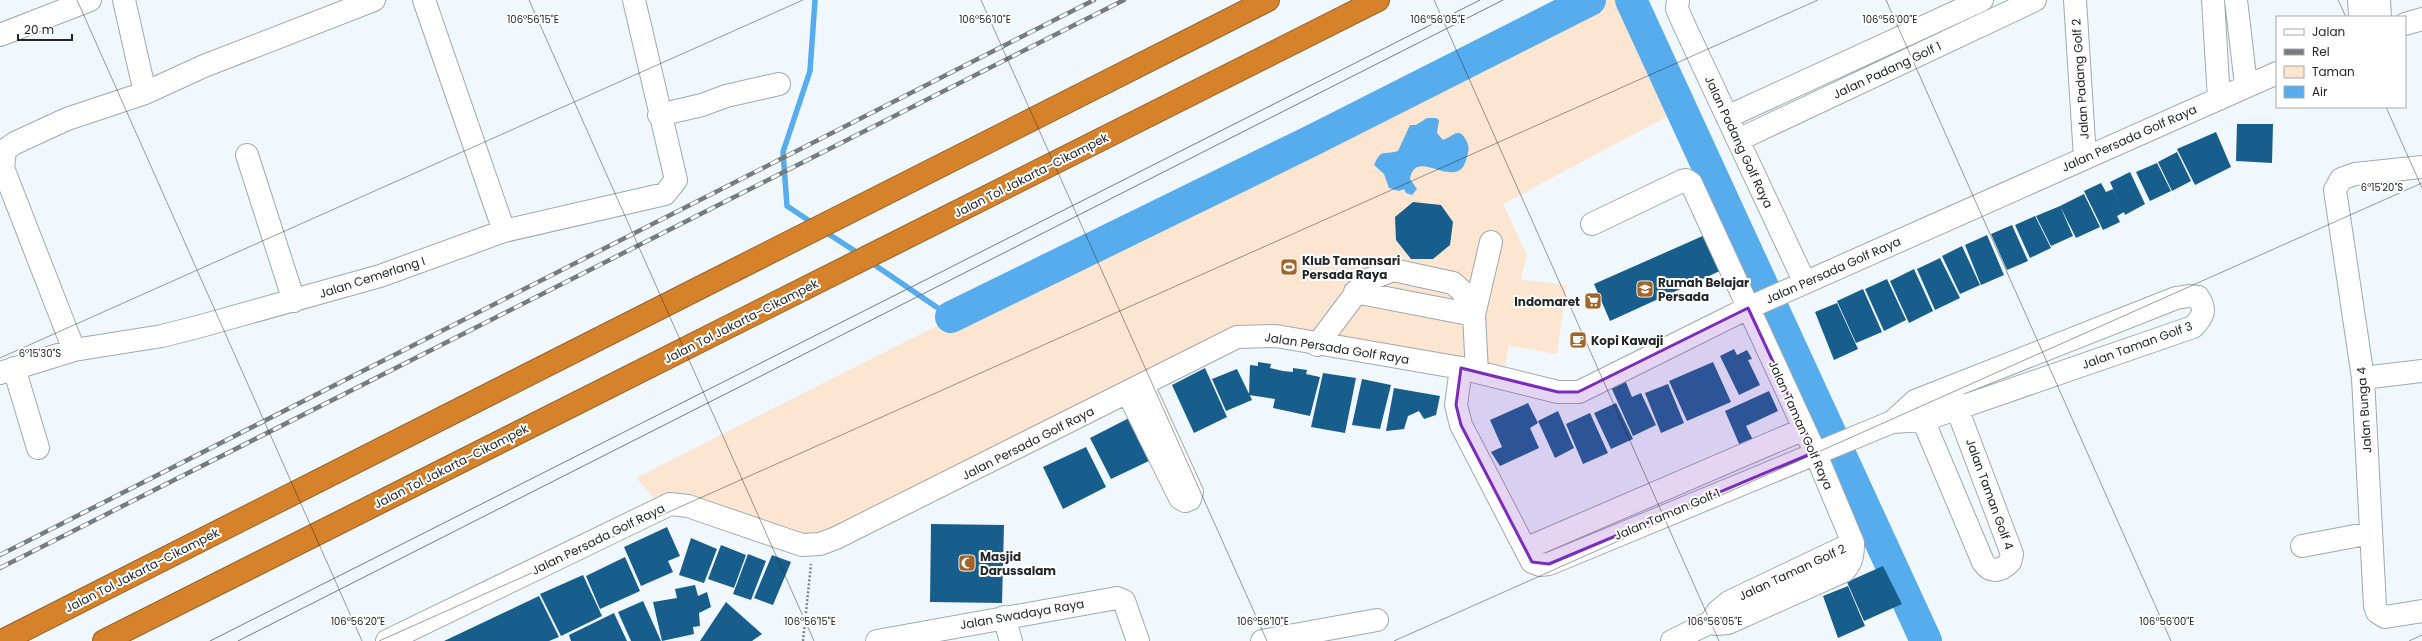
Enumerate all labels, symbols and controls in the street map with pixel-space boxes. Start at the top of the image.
text: 106°56'15"E [507,12,559,27]
text: 106°56'10"E [959,12,1011,27]
text: 106°56'05"E [1411,12,1465,27]
text: 106°56'00"E [1863,12,1917,27]
scale bar [18,16,72,42]
legend [2276,16,2406,108]
street label: Jalan Padang Golf 2 [2067,18,2093,140]
text: 20 m [24,21,54,38]
text: Jalan [2312,23,2345,40]
street label: Jalan Padang Golf 1 [1830,37,1944,103]
text: Rel [2312,43,2330,60]
text: Taman [2312,63,2355,80]
street label: Jalan Padang Golf Raya [1701,73,1777,211]
text: Air [2312,83,2328,100]
street label: Jalan Persada Golf Raya [2059,100,2199,176]
street label: Jalan Tol Jakarta–Cikampek [951,128,1112,221]
text: 6°15'20"S [2361,180,2403,195]
street label: Jalan Persada Golf Raya [1763,232,1903,308]
street label: Jalan Cemerlang I [317,252,427,302]
place label: Klub Tamansari Persada Raya [1302,252,1400,283]
sports icon: Klub Tamansari Persada Raya [1279,257,1299,277]
street label: Jalan Tol Jakarta–Cikampek [661,274,822,367]
place label: Rumah Belajar Persada [1658,274,1749,305]
school or university icon: Rumah Belajar Persada [1635,279,1655,299]
supermarket icon: Indomaret [1583,291,1603,311]
place label: Indomaret [1514,293,1580,310]
street label: Jalan Taman Golf 3 [2079,317,2195,373]
street label: Jalan Persada Golf Raya [1263,328,1411,368]
cafe icon: Kopi Kawaji [1568,330,1588,350]
place label: Kopi Kawaji [1591,332,1663,349]
text: 6°15'30"S [19,346,61,361]
street label: Jalan Taman Golf Raya [1765,358,1837,492]
street label: Jalan Bunga 4 [2352,366,2375,454]
street label: Jalan Persada Golf Raya [959,402,1097,484]
street label: Jalan Tol Jakarta–Cikampek [371,419,532,512]
street label: Jalan Taman Golf 4 [1962,436,2018,552]
street label: Jalan Taman Golf 1 [1612,484,1722,544]
street label: Jalan Persada Golf Raya [528,499,668,579]
street label: Jalan Tol Jakarta–Cikampek [62,523,223,616]
street label: Jalan Taman Golf 2 [1736,540,1848,604]
place label: Masjid Darussalam [980,548,1056,579]
mosque icon: Masjid Darussalam [957,553,977,573]
street label: Jalan Swadaya Raya [958,595,1086,633]
text: 106°56'20"E [331,614,385,629]
text: 106°56'15"E [784,614,836,629]
text: 106°56'10"E [1237,614,1289,629]
text: 106°56'05"E [1688,614,1742,629]
text: 106°56'00"E [2140,614,2194,629]

